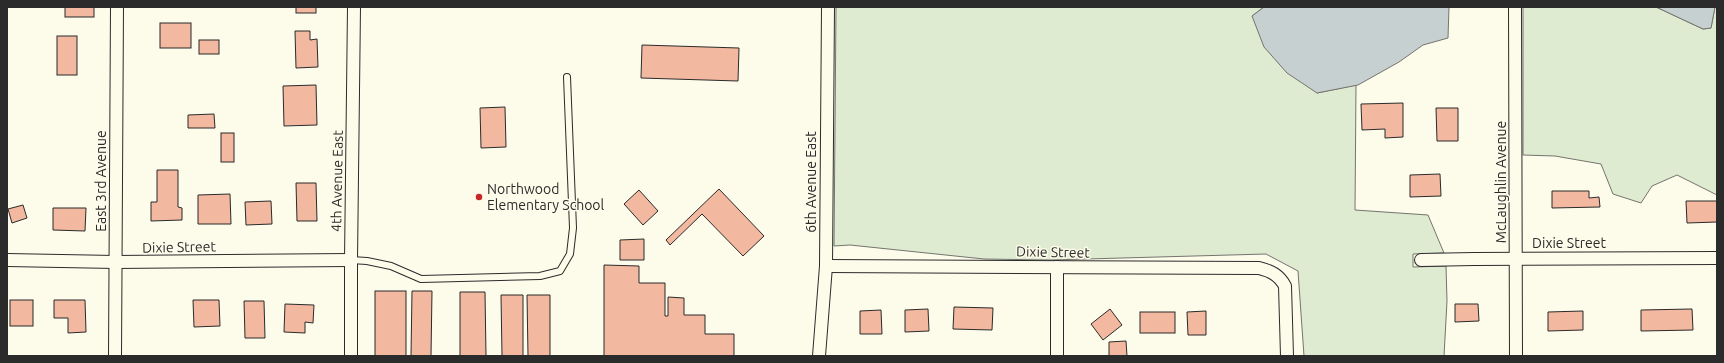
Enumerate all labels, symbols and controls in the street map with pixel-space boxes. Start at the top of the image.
street label: McLaughlin Avenue [1493,121,1509,243]
street label: East 3rd Avenue [93,130,109,232]
street label: 4th Avenue East [328,130,346,232]
street label: 6th Avenue East [803,131,819,233]
place label: Northwood Elementary School [487,181,605,213]
marker: Northwood Elementary School [474,192,484,202]
street label: Dixie Street [1532,235,1606,251]
street label: Dixie Street [142,238,217,256]
street label: Dixie Street [1016,243,1091,261]

